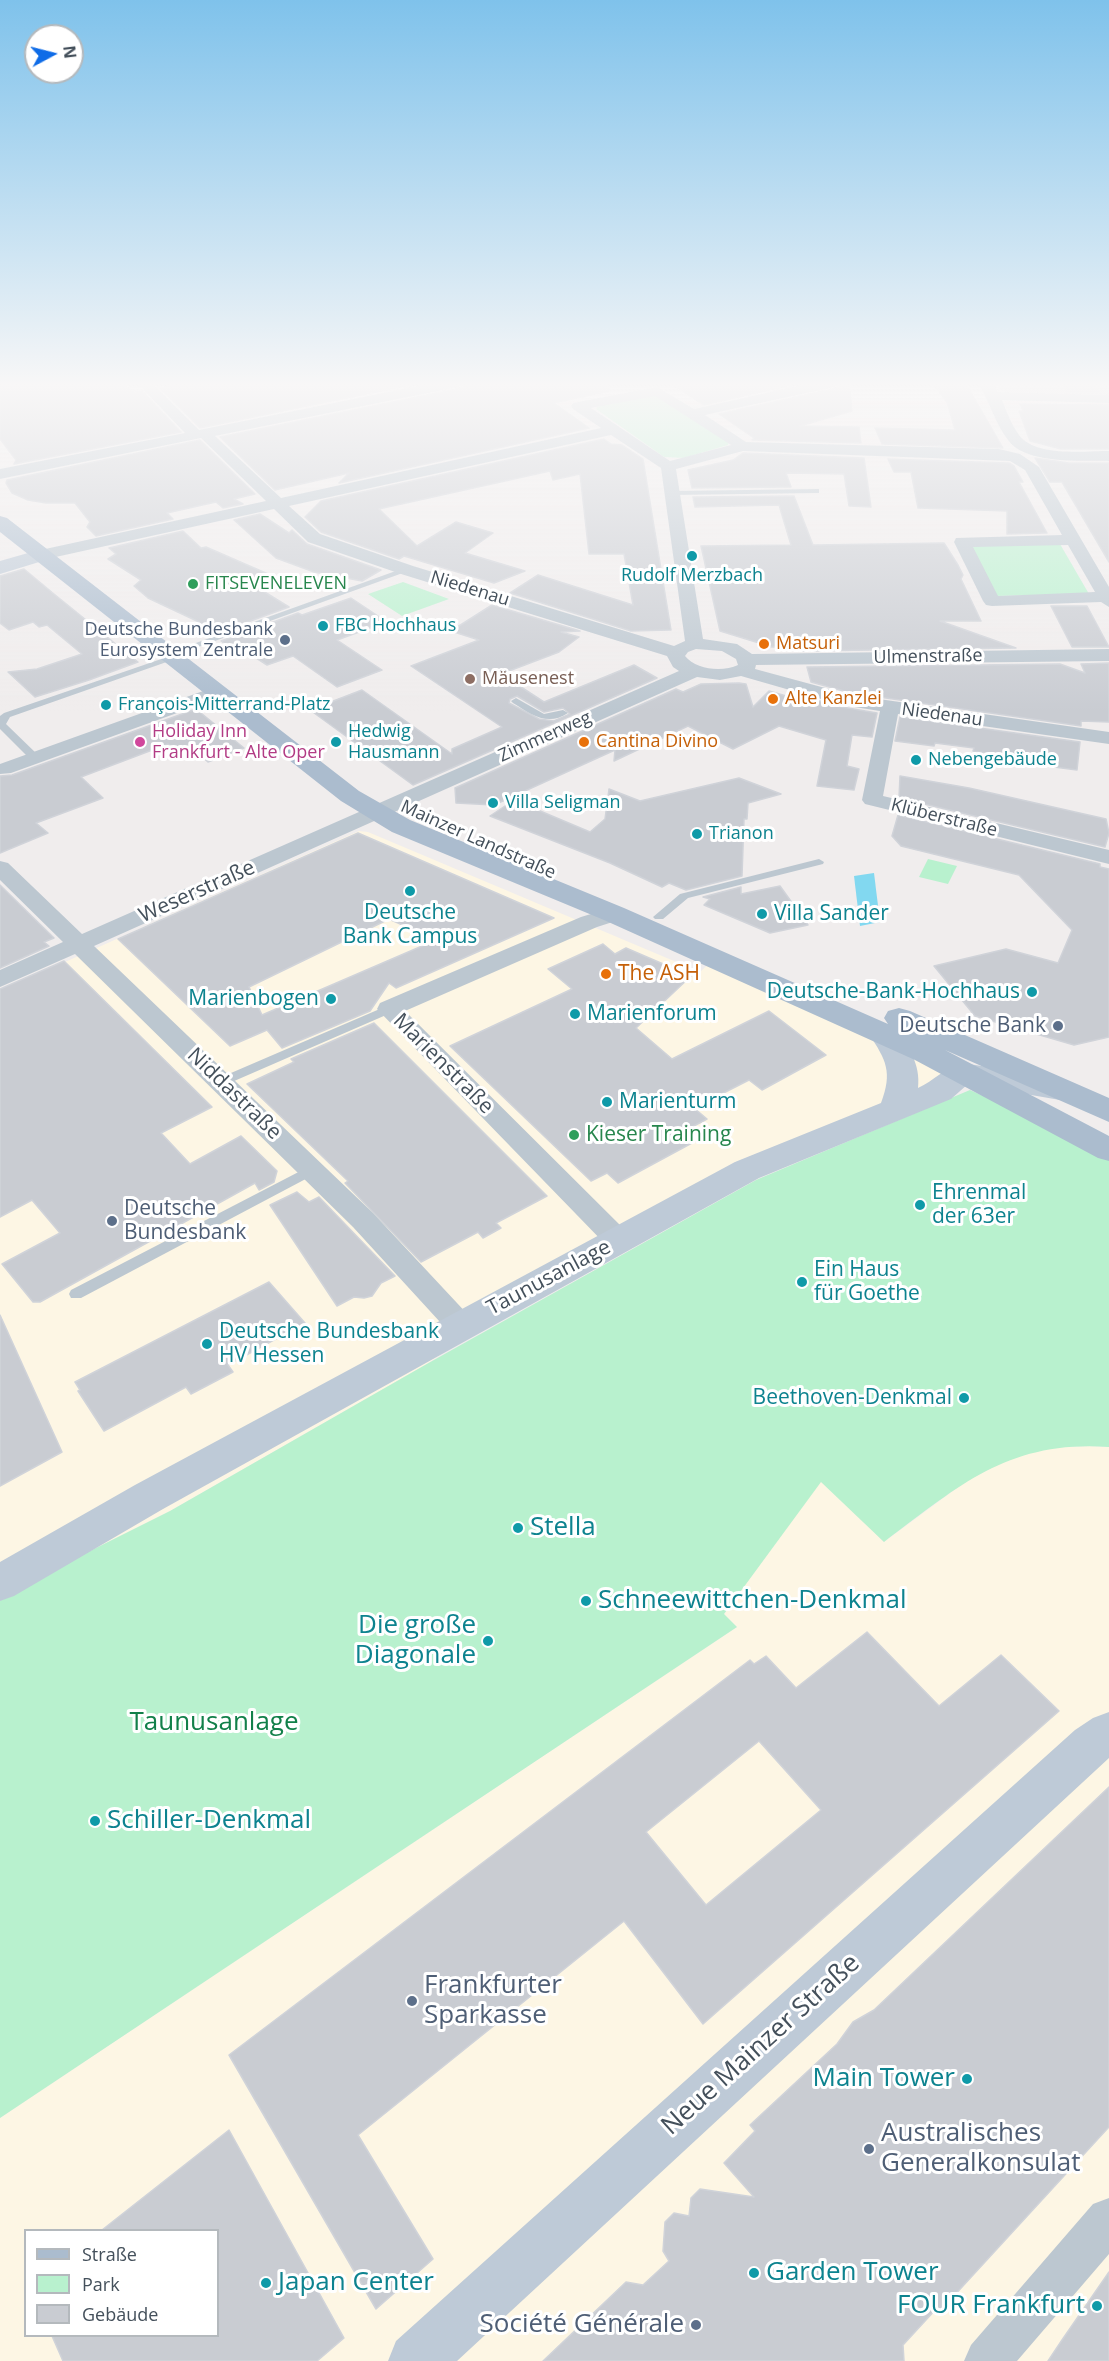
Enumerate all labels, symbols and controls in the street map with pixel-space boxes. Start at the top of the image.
north arrow [24,24,84,84]
text: N [58,44,82,60]
marker: Rudolf Merzbach [685,549,699,563]
place label: Rudolf Merzbach [621,565,763,587]
street label: Niedenau [428,567,512,611]
place label: FITSEVENELEVEN [205,573,347,595]
marker: FITSEVENELEVEN [186,577,200,591]
place label: FBC Hochhaus [335,615,456,637]
place label: Deutsche Bundesbank Eurosystem Zentrale [84,619,273,662]
marker: FBC Hochhaus [316,619,330,633]
marker: Deutsche Bundesbank Eurosystem Zentrale [278,633,292,647]
place label: Matsuri [776,633,840,655]
marker: Matsuri [757,637,771,651]
street label: Ulmenstraße [873,645,983,669]
place label: Mäusenest [482,668,574,690]
marker: Mäusenest [463,672,477,686]
place label: Alte Kanzlei [785,688,882,710]
marker: Alte Kanzlei [766,692,780,706]
place label: François-Mitterrand-Platz [118,694,331,716]
marker: François-Mitterrand-Platz [99,698,113,712]
street label: Niedenau [900,699,984,731]
street label: Zimmerweg [495,707,595,767]
place label: Holiday Inn Frankfurt - Alte Oper [152,721,325,764]
place label: Hedwig Hausmann [348,721,440,764]
place label: Cantina Divino [596,731,718,753]
marker: Holiday Inn Frankfurt - Alte Oper [133,735,147,749]
marker: Hedwig Hausmann [329,735,343,749]
marker: Cantina Divino [577,735,591,749]
place label: Nebengebäude [928,749,1057,771]
marker: Nebengebäude [909,753,923,767]
place label: Villa Seligman [505,792,621,814]
street label: Klüberstraße [889,794,999,842]
street label: Mainzer Landstraße [397,796,559,884]
marker: Villa Seligman [486,796,500,810]
place label: Trianon [709,823,774,845]
marker: Trianon [690,827,704,841]
street label: Weserstraße [135,855,259,929]
marker: Deutsche Bank Campus [403,884,417,898]
place label: Deutsche Bank Campus [343,900,477,950]
place label: Villa Sander [774,901,889,927]
marker: Villa Sander [755,907,769,921]
place label: The ASH [618,961,700,987]
marker: The ASH [599,967,613,981]
place label: Deutsche-Bank-Hochhaus [767,979,1020,1005]
marker: Deutsche-Bank-Hochhaus [1025,985,1039,999]
place label: Marienbogen [188,986,319,1012]
marker: Marienbogen [324,992,338,1006]
place label: Marienforum [587,1001,717,1027]
marker: Marienforum [568,1007,582,1021]
street label: Marienstraße [388,1009,498,1119]
place label: Deutsche Bank [899,1013,1046,1039]
marker: Deutsche Bank [1051,1019,1065,1033]
street label: Niddastraße [182,1043,286,1145]
place label: Marienturm [619,1089,736,1115]
marker: Marienturm [600,1095,614,1109]
place label: Kieser Training [586,1122,731,1148]
marker: Kieser Training [567,1128,581,1142]
place label: Ehrenmal der 63er [932,1180,1026,1230]
place label: Deutsche Bundesbank [124,1196,246,1246]
marker: Ehrenmal der 63er [913,1198,927,1212]
marker: Deutsche Bundesbank [105,1214,119,1228]
street label: Taunusanlage [483,1235,615,1321]
place label: Ein Haus für Goethe [814,1257,920,1307]
marker: Ein Haus für Goethe [795,1275,809,1289]
place label: Deutsche Bundesbank HV Hessen [219,1319,439,1369]
marker: Deutsche Bundesbank HV Hessen [200,1337,214,1351]
place label: Beethoven-Denkmal [753,1385,952,1411]
marker: Beethoven-Denkmal [957,1391,971,1405]
place label: Stella [530,1512,596,1544]
marker: Stella [511,1521,525,1535]
place label: Schneewittchen-Denkmal [598,1585,907,1617]
marker: Schneewittchen-Denkmal [579,1594,593,1608]
place label: Die große Diagonale [355,1610,476,1672]
marker: Die große Diagonale [481,1634,495,1648]
park label: Taunusanlage [129,1707,299,1739]
place label: Schiller-Denkmal [107,1805,311,1837]
marker: Schiller-Denkmal [88,1814,102,1828]
street label: Neue Mainzer Straße [656,1948,866,2142]
place label: Frankfurter Sparkasse [424,1970,562,2032]
marker: Frankfurter Sparkasse [405,1994,419,2008]
place label: Main Tower [813,2063,955,2095]
marker: Main Tower [960,2072,974,2086]
place label: Australisches Generalkonsulat [881,2118,1081,2180]
marker: Australisches Generalkonsulat [862,2142,876,2156]
legend [24,2229,219,2337]
text: Straße [82,2242,137,2266]
place label: Garden Tower [766,2257,939,2289]
marker: Garden Tower [747,2266,761,2280]
place label: Japan Center [278,2267,434,2299]
text: Park [82,2272,120,2296]
marker: Japan Center [259,2276,273,2290]
place label: FOUR Frankfurt [897,2290,1085,2322]
marker: FOUR Frankfurt [1090,2299,1104,2313]
text: Gebäude [82,2302,158,2326]
place label: Société Générale [480,2309,684,2341]
marker: Société Générale [689,2318,703,2332]

